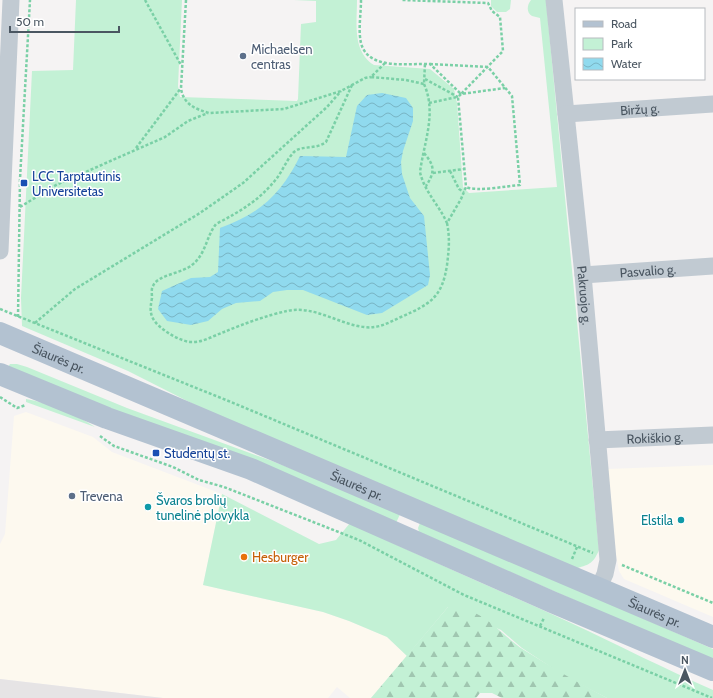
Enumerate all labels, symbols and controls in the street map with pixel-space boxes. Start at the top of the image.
scale bar [10,8,119,34]
legend [575,8,705,80]
text: 50 m [16,14,44,29]
text: Road [611,16,637,31]
text: Park [611,36,633,51]
place label: Michaelsen centras [251,41,312,72]
marker: Michaelsen centras [238,51,248,61]
text: Water [611,56,642,71]
street label: Biržų g. [620,100,660,118]
place label: LCC Tarptautinis Universitetas [32,168,121,199]
marker: LCC Tarptautinis Universitetas [19,178,29,188]
street label: Pasvalio g. [619,261,677,280]
street label: Pakruojo g. [574,265,595,326]
street label: Šiaurės pr. [30,339,88,377]
street label: Rokiškio g. [626,428,684,447]
place label: Studentų st. [164,445,231,461]
marker: Studentų st. [151,448,161,458]
street label: Šiaurės pr. [328,466,386,504]
place label: Trevena [80,488,124,504]
marker: Trevena [67,491,77,501]
place label: Švaros brolių tunelinė plovykla [156,491,250,523]
marker: Švaros brolių tunelinė plovykla [143,502,153,512]
place label: Elstila [641,512,674,528]
marker: Elstila [676,515,686,525]
place label: Hesburger [252,549,309,565]
marker: Hesburger [239,552,249,562]
street label: Šiaurės pr. [626,593,684,631]
north arrow [665,650,705,690]
text: N [681,653,689,667]

